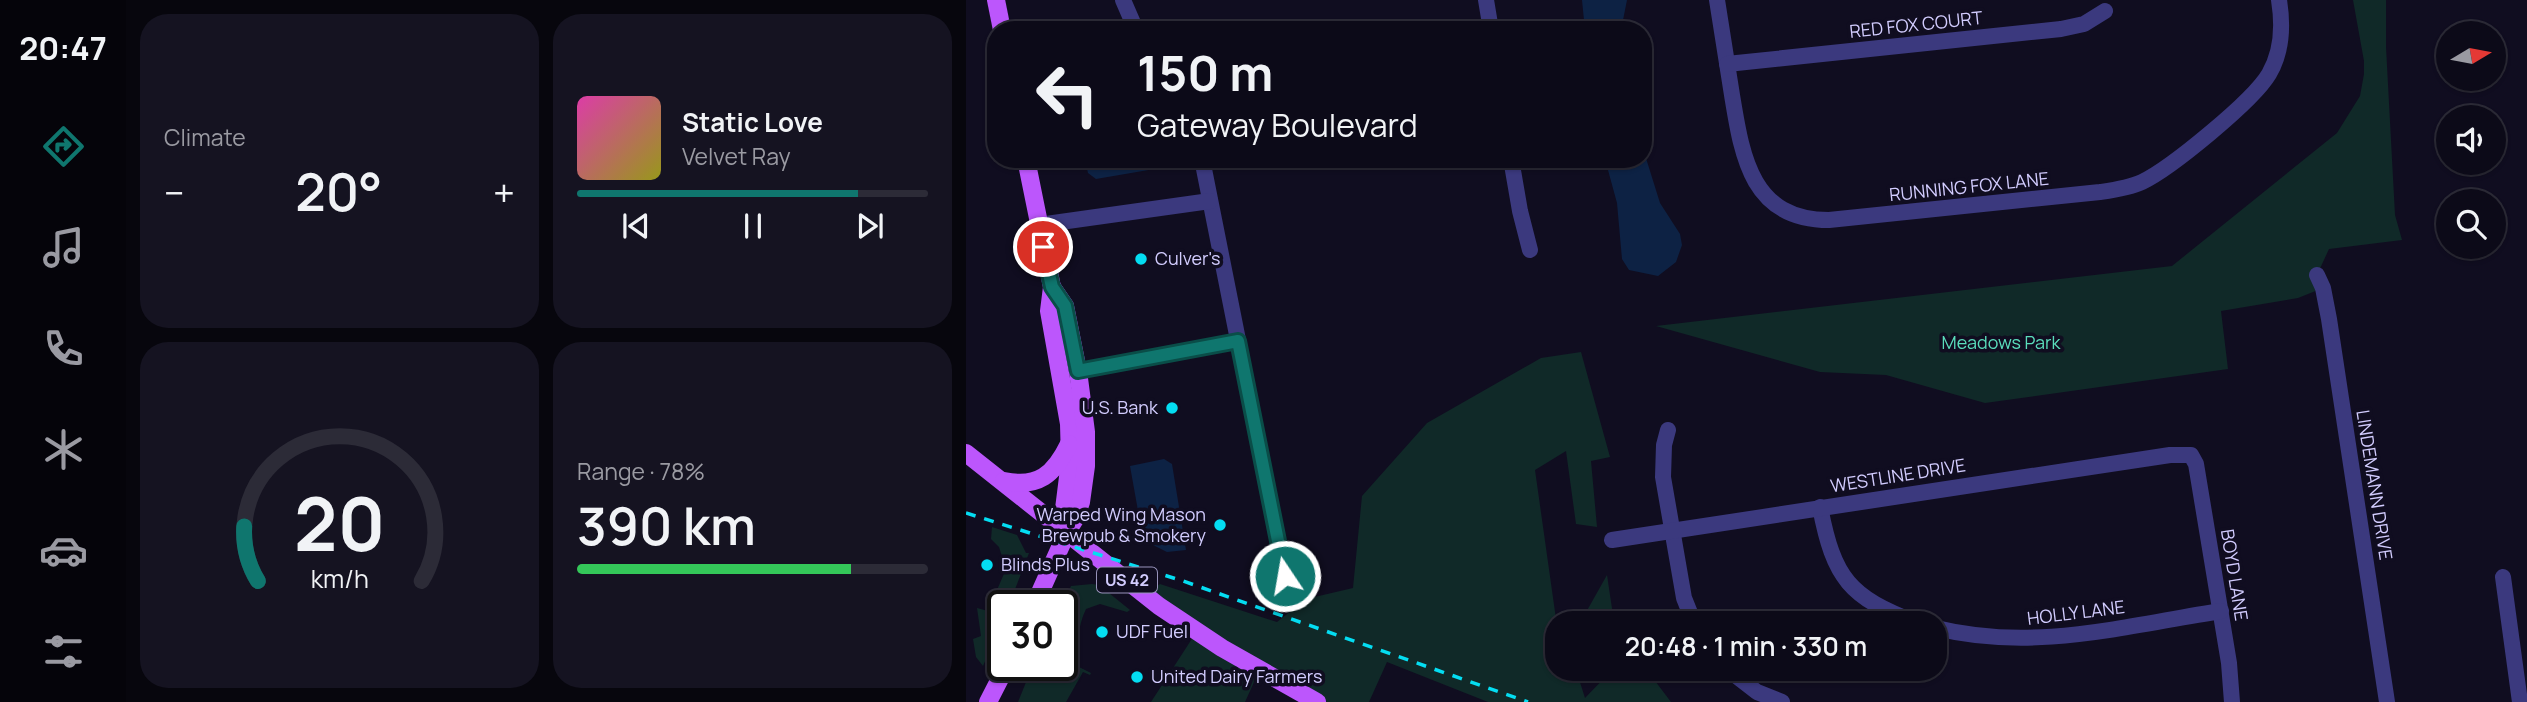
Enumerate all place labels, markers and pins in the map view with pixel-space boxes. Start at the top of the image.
pin [1013,217,1073,277]
place label: Culver's [1155,246,1220,270]
marker: Culver's [1133,251,1149,267]
place label: U.S. Bank [1082,395,1159,419]
marker: U.S. Bank [1164,400,1180,416]
place label: Warped Wing Mason Brewpub & Smokery [1036,502,1206,547]
marker: Warped Wing Mason Brewpub & Smokery [1212,517,1228,533]
place label: Blinds Plus [1001,552,1090,576]
marker: Blinds Plus [979,557,995,573]
place label: UDF Fuel [1116,619,1188,643]
marker: UDF Fuel [1094,624,1110,640]
place label: United Dairy Farmers [1151,664,1322,688]
marker: United Dairy Farmers [1129,669,1145,685]

